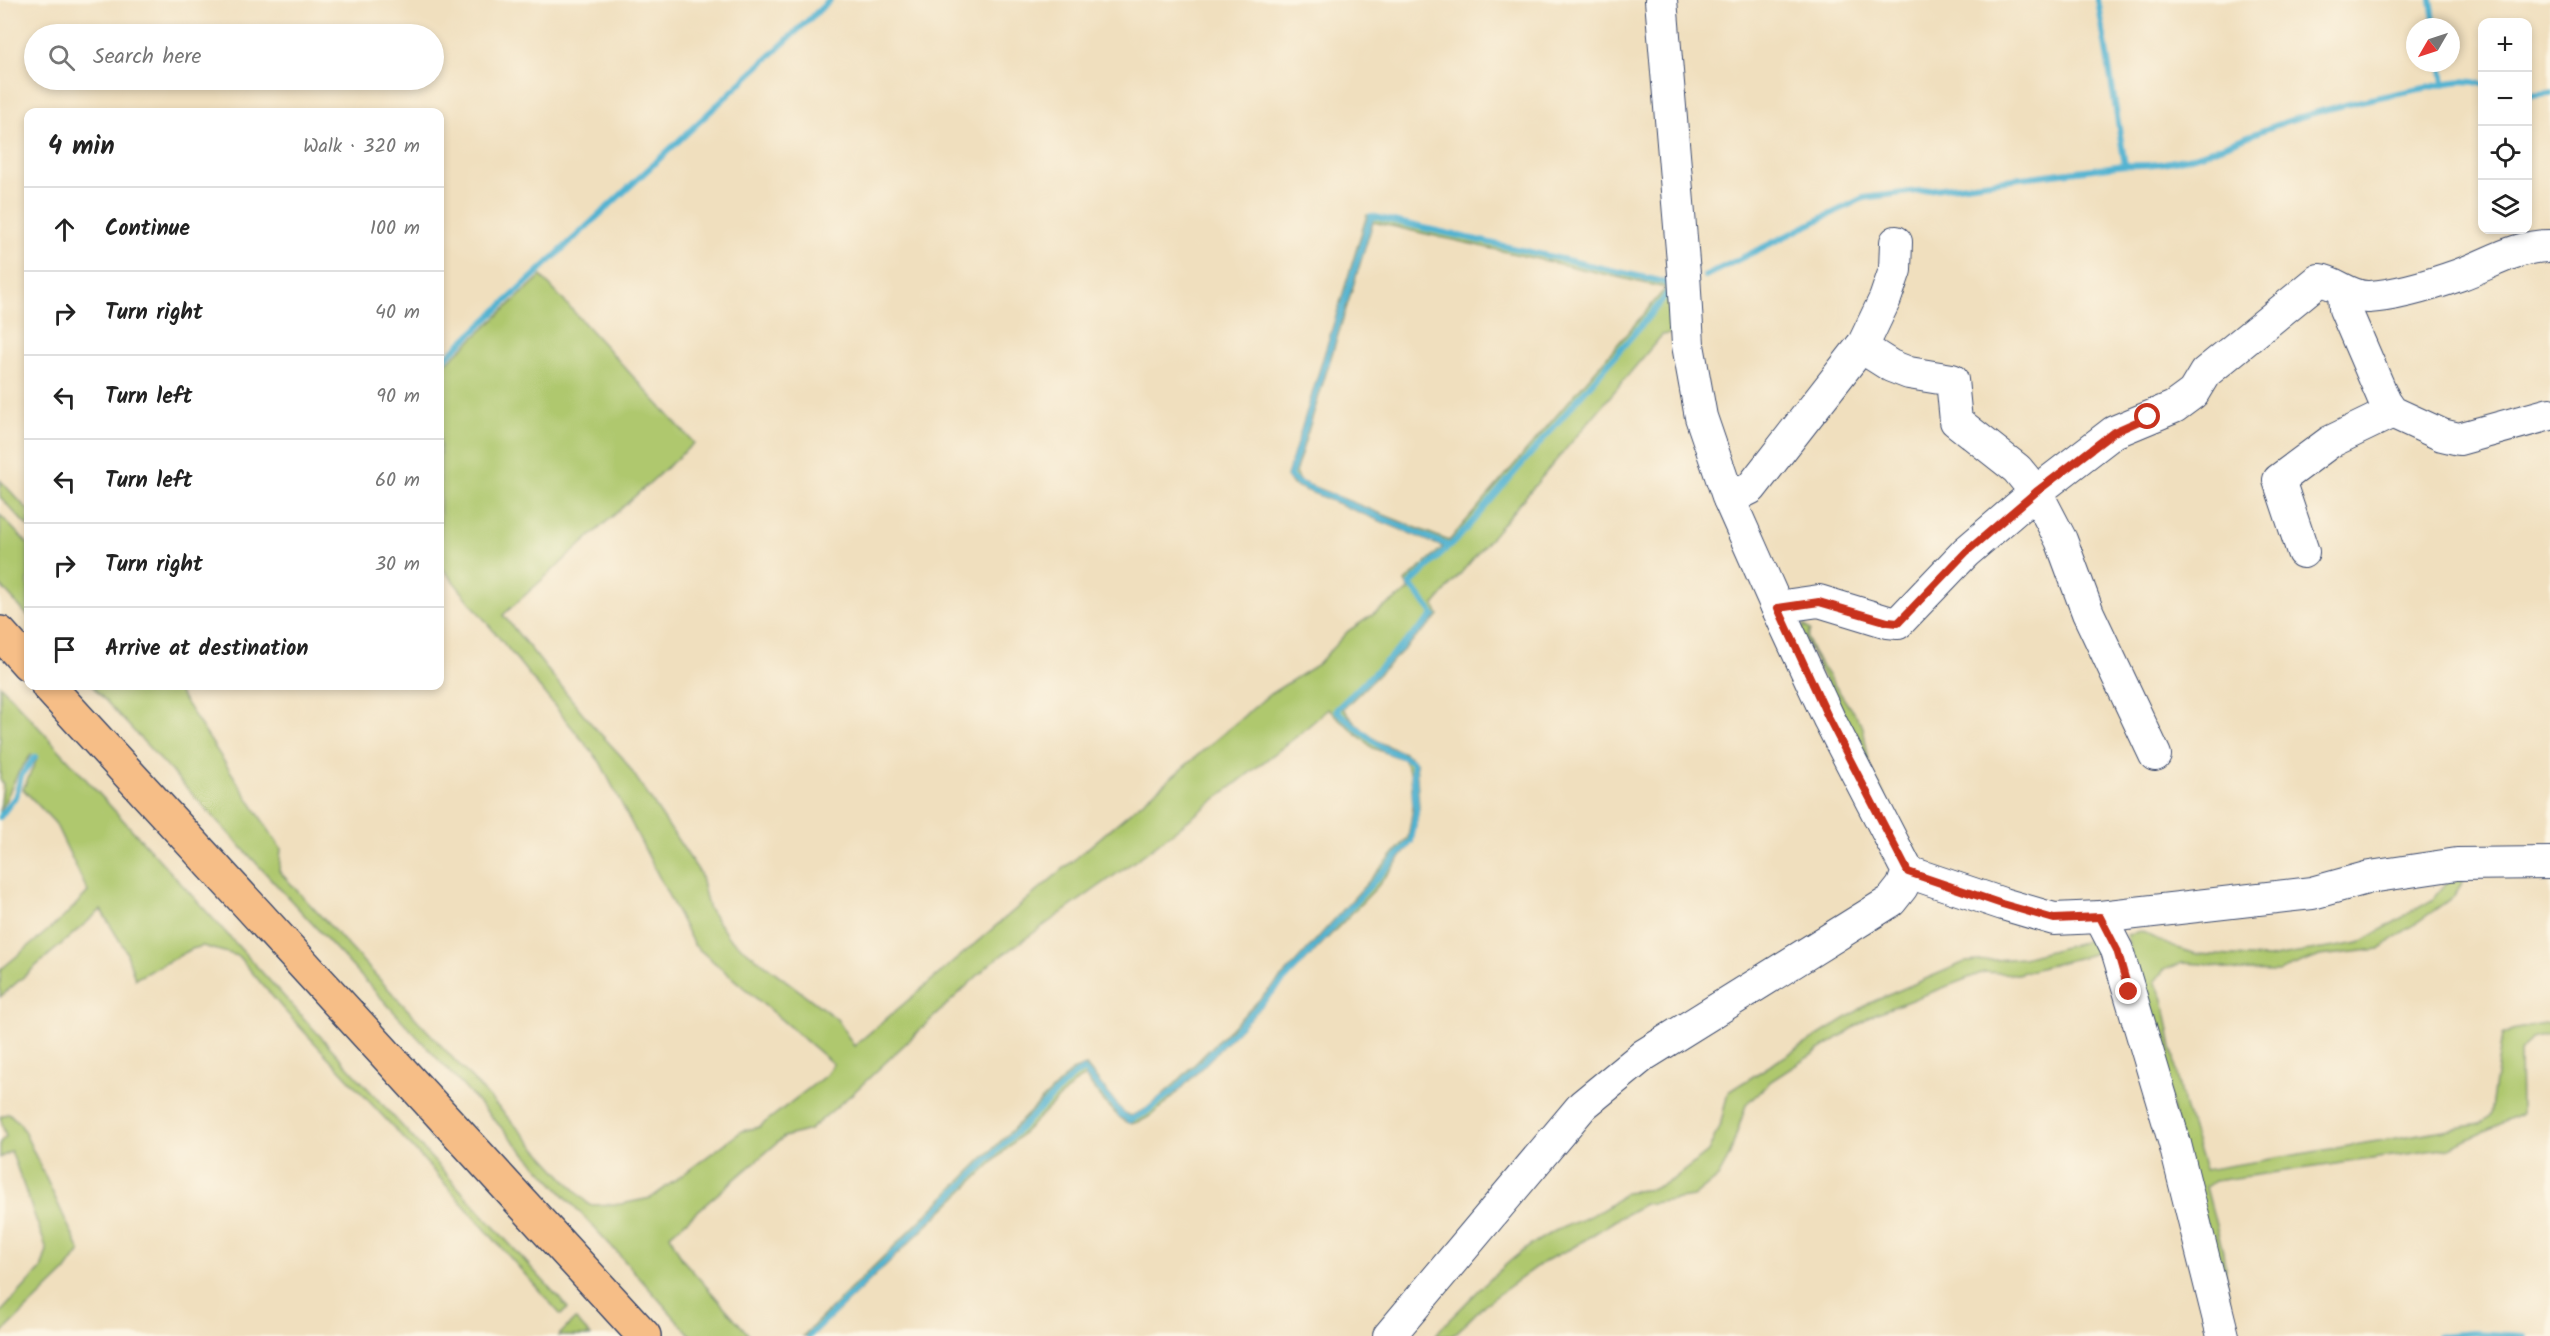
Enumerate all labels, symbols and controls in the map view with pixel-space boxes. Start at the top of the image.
north arrow [2406,18,2460,72]
map controls [2478,18,2532,234]
button: + [2478,18,2532,72]
search box [24,24,444,90]
text: Search here [93,40,201,75]
icon: search [45,41,78,74]
button: − [2478,72,2532,126]
text: 4 min [48,126,115,168]
button: locate [2478,126,2532,180]
text: Walk · 320 m [303,131,420,163]
button: layers [2478,180,2532,234]
text: Continue [105,212,190,247]
icon: ahead [48,213,81,246]
text: 100 m [370,213,420,245]
text: Turn right [105,296,203,331]
icon: right [48,297,81,330]
text: 40 m [375,297,420,329]
text: Turn left [105,380,192,415]
icon: left [48,381,81,414]
text: 90 m [376,381,420,413]
route start [2134,403,2160,429]
text: Turn left [105,464,192,499]
icon: left [48,465,81,498]
text: 60 m [375,465,420,497]
text: Turn right [105,548,203,583]
icon: right [48,549,81,582]
text: 30 m [375,549,420,581]
text: Arrive at destination [105,632,308,667]
icon: arrive [48,633,81,666]
route end [2115,978,2141,1004]

